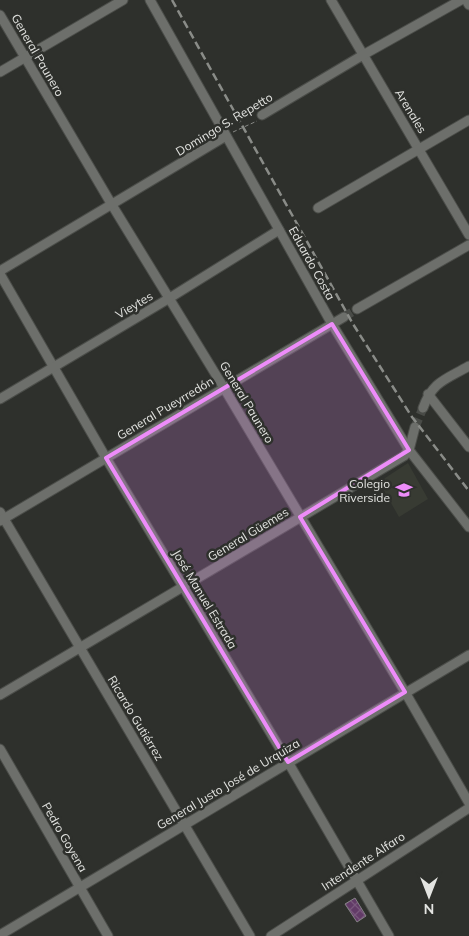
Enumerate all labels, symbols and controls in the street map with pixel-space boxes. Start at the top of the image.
street label: General Paunero [8,11,68,99]
street label: Arenales [392,86,430,136]
street label: Domingo S. Repetto [173,89,275,159]
street label: Eduardo Costa [286,224,338,302]
street label: Vieytes [113,288,155,322]
street label: General Paunero [217,358,277,446]
street label: General Pueyrredón [114,373,216,443]
place label: Colegio Riverside [339,476,390,505]
school or university icon: Colegio Riverside [394,480,414,500]
street label: General Güemes [205,504,291,564]
street label: José Manuel Estrada [169,547,241,651]
street label: Ricardo Gutiérrez [105,673,167,763]
street label: General Justo José de Urquiza [154,735,302,833]
street label: Pedro Goyena [39,799,91,875]
street label: Intendente Alfaro [318,828,408,894]
north arrow [404,871,454,921]
text: N [424,900,434,918]

